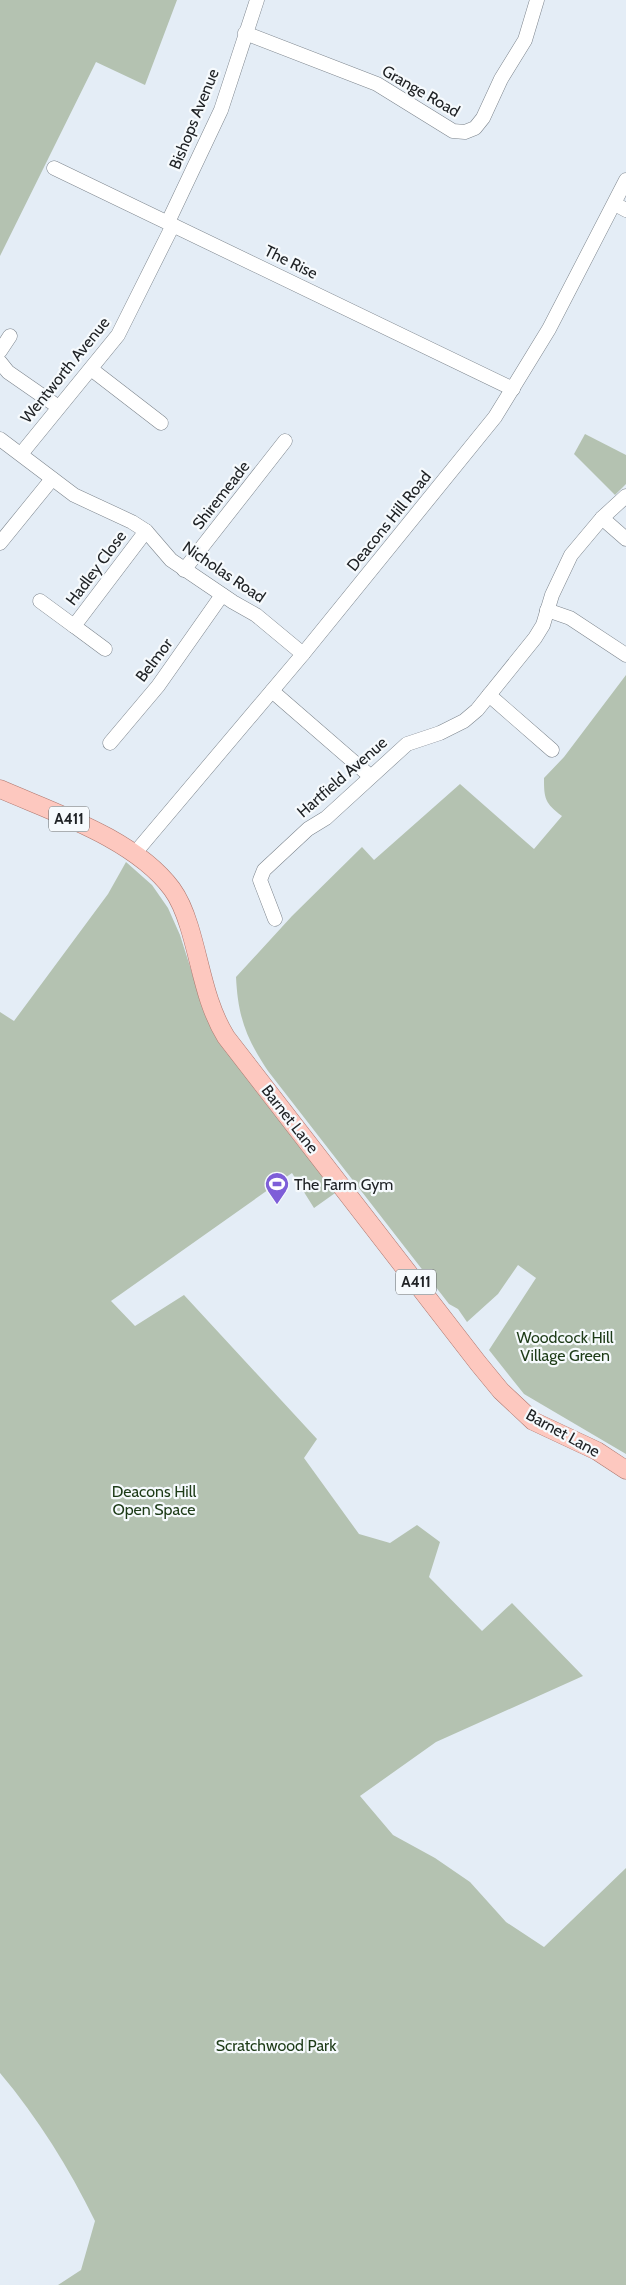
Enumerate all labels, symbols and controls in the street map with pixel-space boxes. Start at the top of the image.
street label: Grange Road [379,61,463,121]
street label: Bishops Avenue [165,66,223,172]
street label: The Rise [261,241,321,283]
street label: Wentworth Avenue [16,313,114,427]
street label: Shiremeade [188,457,254,533]
street label: Deacons Hill Road [343,467,435,575]
street label: Hadley Close [62,527,130,609]
street label: Nicholas Road [179,537,269,607]
street label: Belmor [132,634,177,685]
street label: Hartfield Avenue [293,733,391,821]
road number: A411 [49,806,89,832]
street label: Barnet Lane [258,1081,322,1157]
sports icon: The Farm Gym [264,1171,290,1205]
place label: The Farm Gym [294,1175,393,1194]
road number: A411 [396,1270,436,1294]
park label: Woodcock Hill Village Green [516,1328,614,1365]
street label: Barnet Lane [523,1405,603,1461]
park label: Deacons Hill Open Space [112,1482,197,1519]
park label: Scratchwood Park [216,2036,337,2055]

